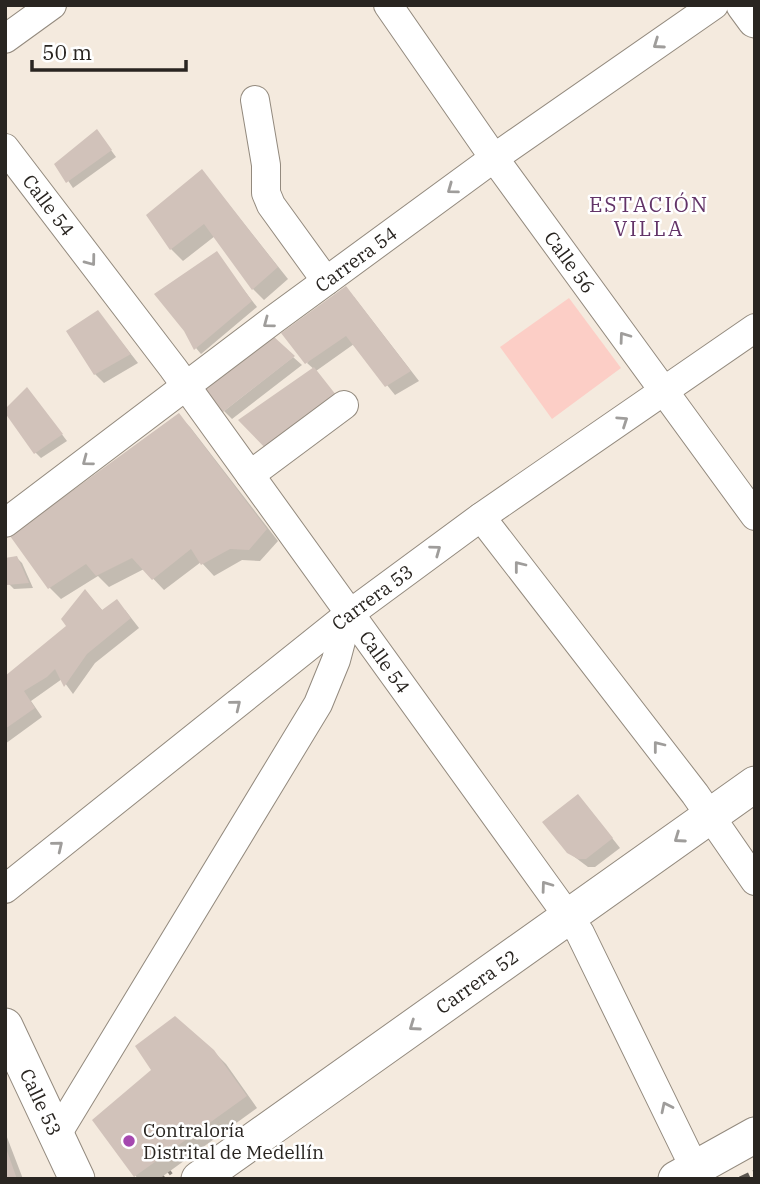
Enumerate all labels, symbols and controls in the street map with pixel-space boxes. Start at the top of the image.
scale bar [32,28,186,72]
one-way arrow [653,36,666,48]
text: 50 m [42,38,92,66]
street label: Calle 54 [18,170,80,241]
one-way arrow [447,181,460,193]
district label: ESTACIÓN VILLA [589,190,709,242]
street label: Carrera 54 [310,221,402,297]
street label: Calle 56 [539,226,601,298]
one-way arrow [83,253,95,266]
one-way arrow [263,315,276,328]
one-way arrow [620,332,632,345]
one-way arrow [615,416,628,429]
one-way arrow [82,453,95,465]
one-way arrow [428,546,441,559]
street label: Carrera 53 [327,559,418,635]
one-way arrow [514,561,527,574]
street label: Calle 54 [354,626,415,698]
one-way arrow [229,700,241,713]
one-way arrow [653,742,666,754]
one-way arrow [674,829,687,842]
one-way arrow [51,842,63,855]
one-way arrow [541,881,554,894]
street label: Carrera 52 [431,944,523,1019]
one-way arrow [409,1018,422,1030]
street label: Calle 53 [15,1065,67,1139]
one-way arrow [660,1102,674,1114]
place label: Contraloría Distrital de Medellín [143,1118,324,1164]
marker: Contraloría Distrital de Medellín [121,1133,137,1149]

